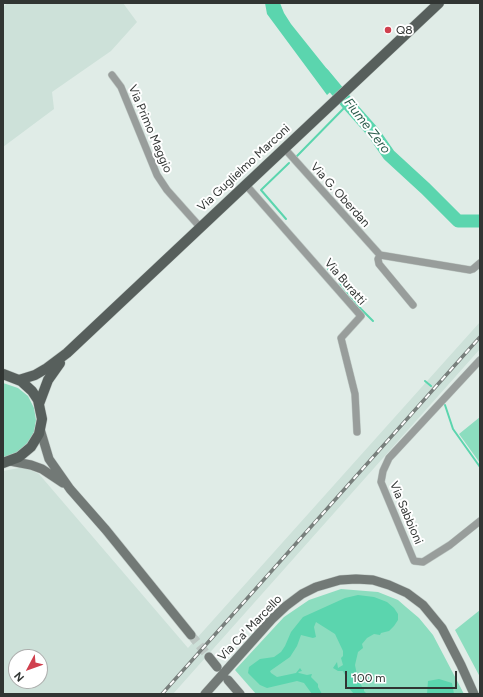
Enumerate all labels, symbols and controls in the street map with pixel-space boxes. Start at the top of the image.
place label: Q8 [396,23,413,37]
marker: Q8 [383,25,393,35]
street label: Via Primo Maggio [125,83,175,175]
water label: Fiume Zero [341,95,393,157]
street label: Via Guglielmo Marconi [195,121,293,215]
street label: Via G. Oberdan [307,160,373,230]
street label: Via Buratti [321,256,369,308]
street label: Via Sabbioni [386,479,426,547]
street label: Via Ca' Marcello [215,592,285,664]
north arrow [8,649,48,689]
scale bar [347,663,459,689]
text: N [12,669,27,684]
text: 100 m [352,671,386,685]

